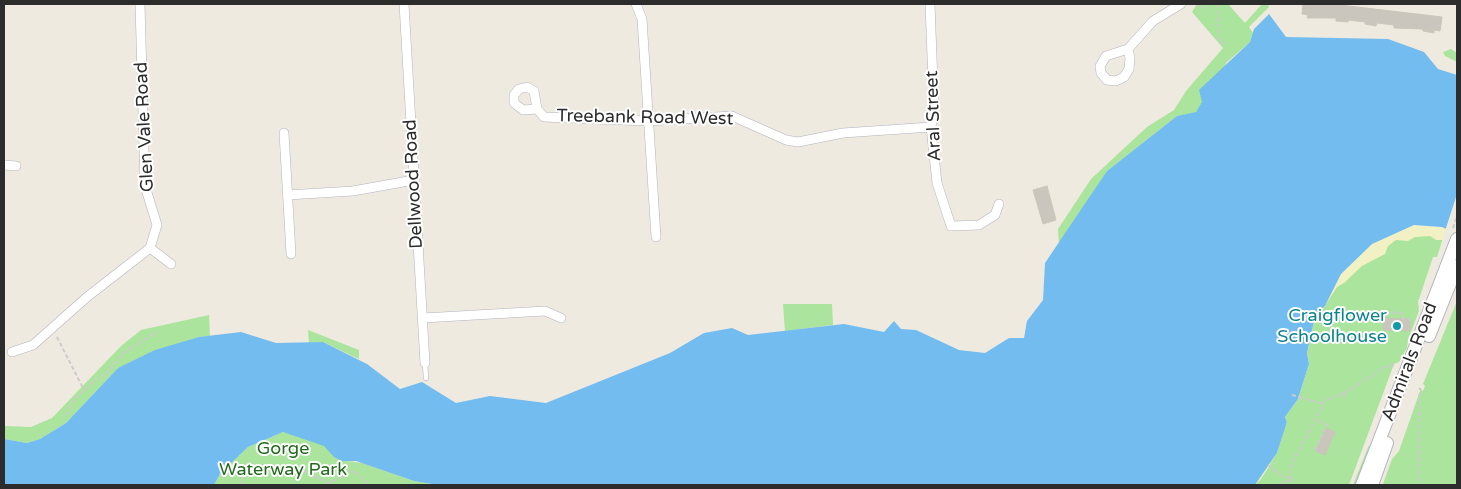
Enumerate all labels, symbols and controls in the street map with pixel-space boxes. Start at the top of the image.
street label: Glen Vale Road [131,61,159,193]
street label: Aral Street [922,70,946,162]
street label: Treebank Road West [556,106,734,130]
street label: Dellwood Road [400,119,428,249]
street label: Admirals Road [1377,299,1443,425]
place label: Craigflower Schoolhouse [1277,305,1387,348]
marker: Craigflower Schoolhouse [1391,320,1403,332]
park label: Gorge Waterway Park [219,438,347,480]

